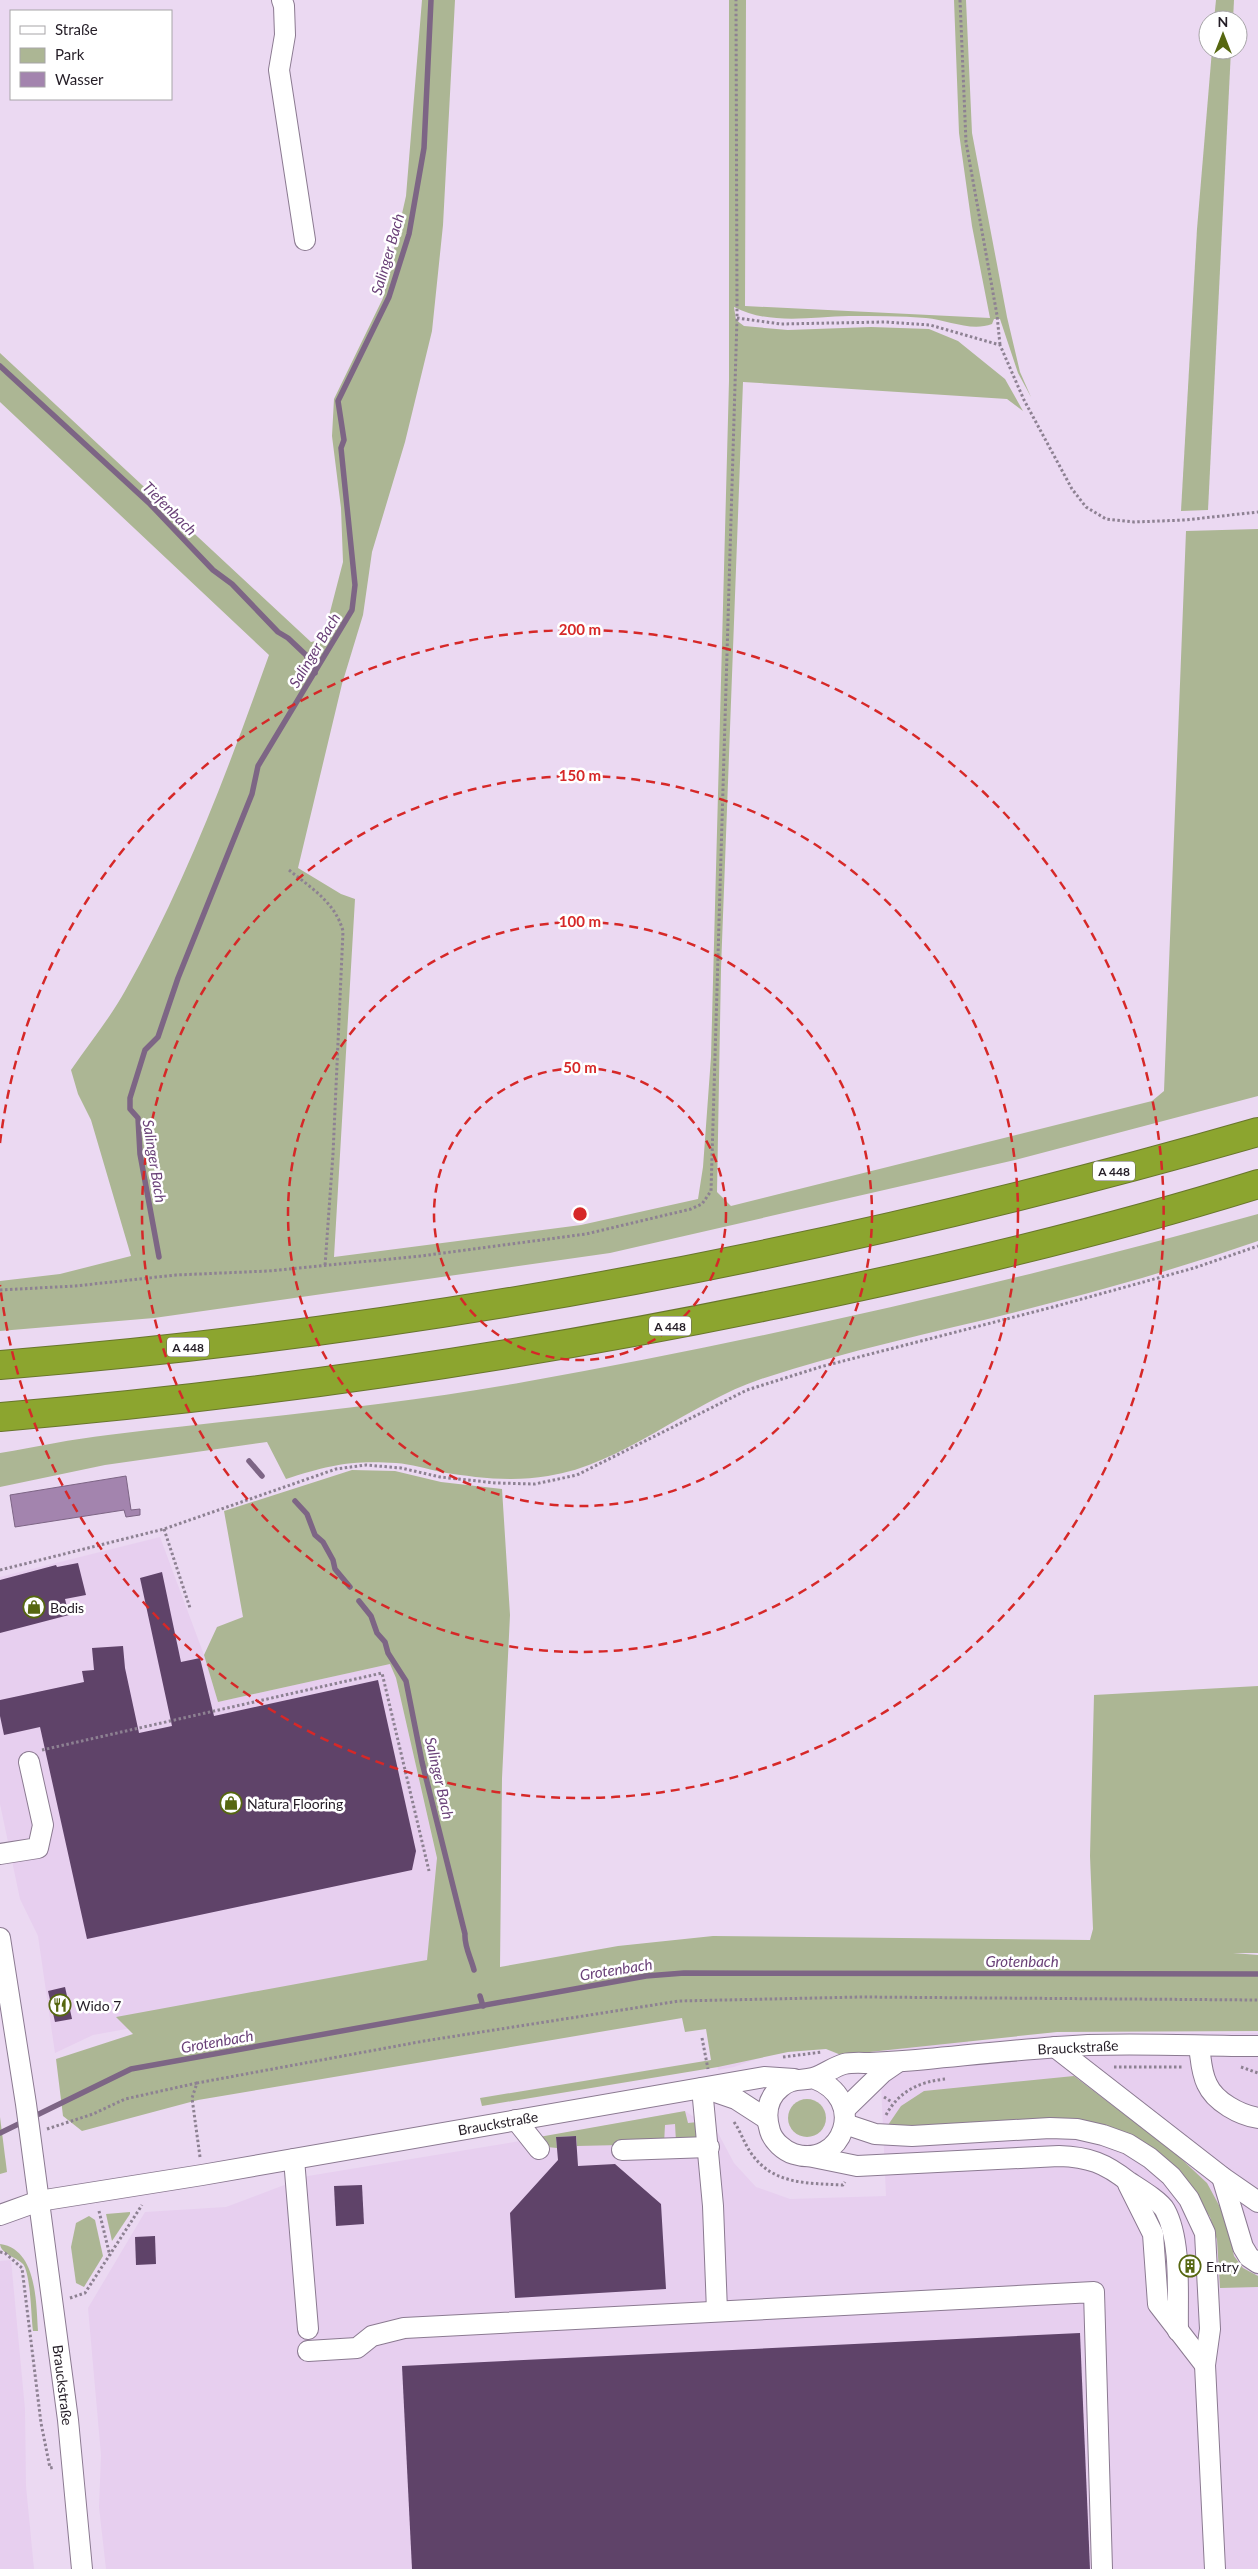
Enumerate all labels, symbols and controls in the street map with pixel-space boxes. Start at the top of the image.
legend [10,10,172,100]
north arrow [1198,10,1248,60]
text: N [1218,13,1228,30]
text: Straße [55,20,98,38]
text: Park [55,45,85,63]
text: Wasser [55,70,104,88]
water label: Salinger Bach [367,211,407,297]
water label: Tiefenbach [139,477,201,539]
water label: Salinger Bach [285,609,343,691]
text: 200 m [559,620,601,638]
text: 150 m [559,766,601,784]
text: 100 m [559,912,601,930]
text: 50 m [563,1058,597,1076]
water label: Salinger Bach [140,1118,170,1204]
road number: A 448 [1093,1162,1135,1180]
centre of rings [571,1205,589,1223]
road number: A 448 [649,1316,691,1335]
road number: A 448 [167,1338,209,1356]
shop icon: Bodis [22,1595,46,1619]
place label: Bodis [50,1599,84,1616]
water label: Salinger Bach [422,1735,458,1821]
shop icon: Natura Flooring [219,1791,243,1815]
place label: Natura Flooring [247,1795,343,1812]
water label: Grotenbach [985,1952,1059,1970]
water label: Grotenbach [578,1954,654,1984]
restaurant icon: Wido 7 [48,1993,72,2017]
place label: Wido 7 [76,1997,121,2014]
water label: Grotenbach [179,2026,255,2056]
street label: Brauckstraße [1037,2036,1119,2058]
street label: Brauckstraße [457,2108,539,2138]
building icon: Entry [1178,2254,1202,2278]
place label: Entry [1206,2258,1240,2275]
street label: Brauckstraße [50,2344,76,2426]

